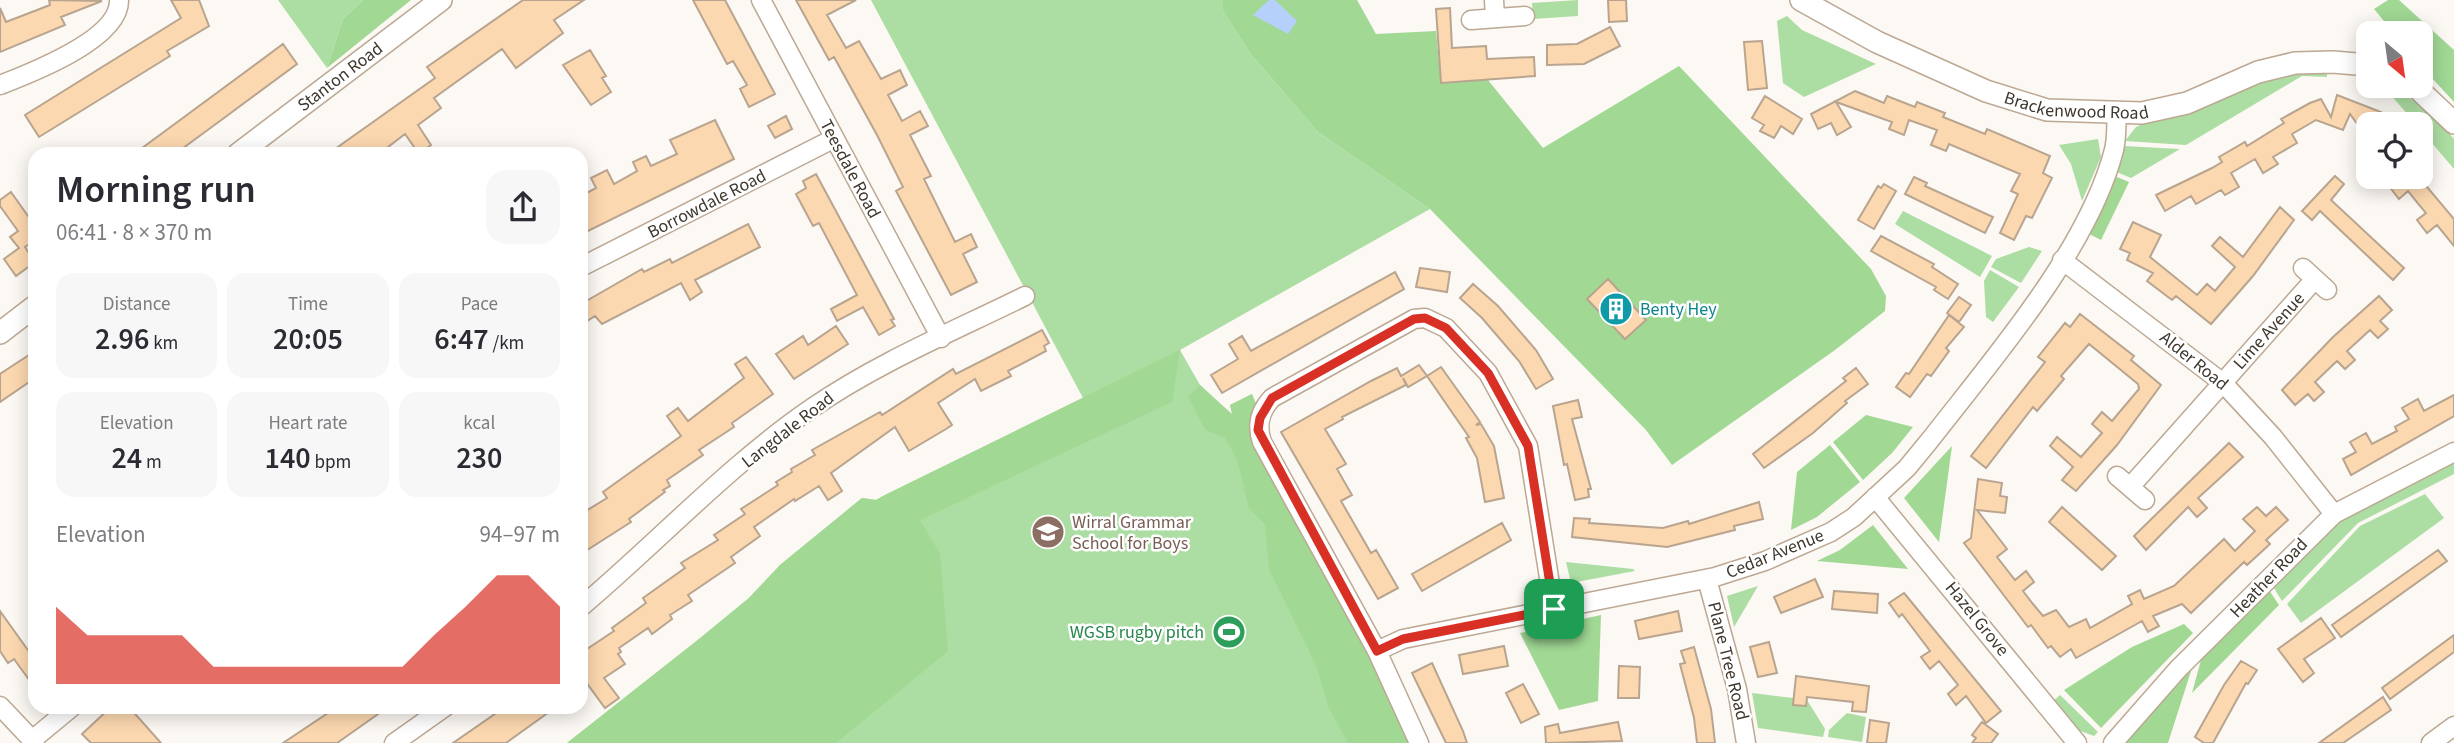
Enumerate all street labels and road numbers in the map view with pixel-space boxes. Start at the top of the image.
street label: Stanton Road [292,36,388,117]
street label: Brackenwood Road [2001,85,2151,126]
street label: Teesdale Road [813,115,887,223]
street label: Borrowdale Road [643,163,771,245]
street label: Lime Avenue [2228,287,2310,375]
street label: Alder Road [2154,326,2234,396]
street label: Langdale Road [736,386,840,474]
street label: Cedar Avenue [1722,523,1828,585]
street label: Heather Road [2224,532,2314,624]
street label: Hazel Grove [1939,576,2015,662]
street label: Plane Tree Road [1701,599,1755,723]

